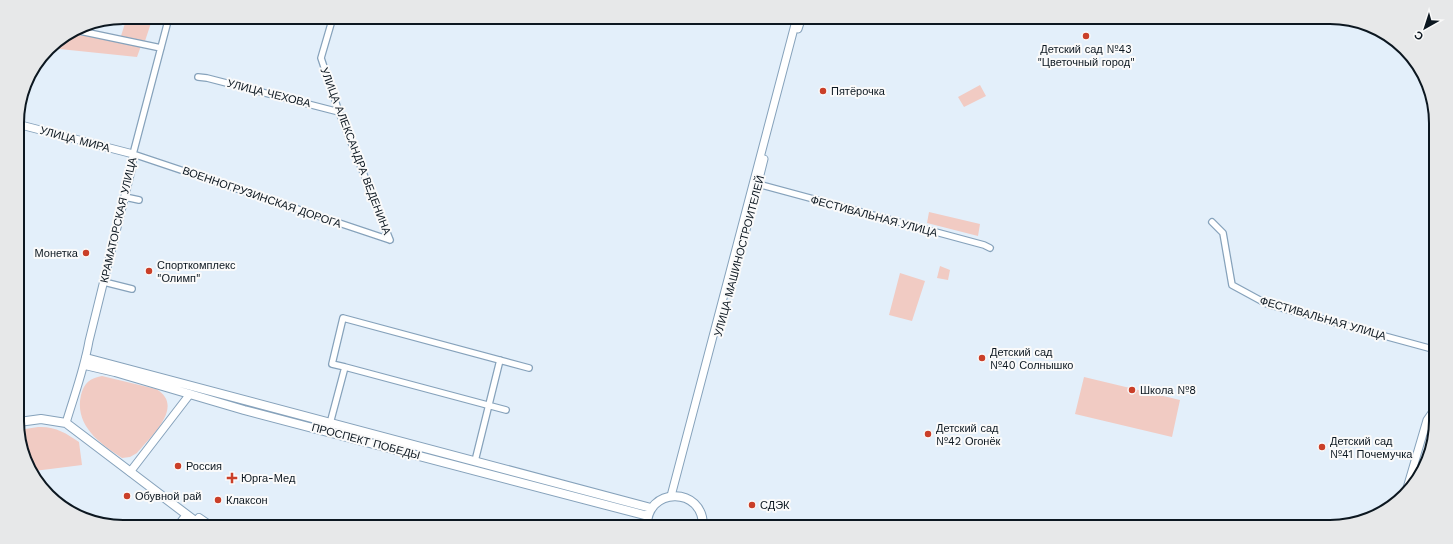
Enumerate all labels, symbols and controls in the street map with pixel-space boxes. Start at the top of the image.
north arrow [1405,8,1445,48]
text: С [1412,28,1426,43]
marker: Детский сад №43 "Цветочный город" [1081,31,1091,41]
place label: Детский сад №43 "Цветочный город" [1037,43,1135,69]
street label: УЛИЦА АЛЕКСАНДРА ВЕДЕНИНА [318,66,394,237]
street label: УЛИЦА ЧЕХОВА [226,77,313,110]
place label: Пятёрочка [831,85,886,98]
marker: Пятёрочка [818,86,828,96]
street label: УЛИЦА МИРА [38,124,112,155]
street label: КРАМАТОРСКАЯ УЛИЦА [98,155,139,284]
street label: ВОЕННОГРУЗИНСКАЯ ДОРОГА [181,164,344,231]
street label: УЛИЦА МАШИНОСТРОИТЕЛЕЙ [712,174,767,338]
street label: ФЕСТИВАЛЬНАЯ УЛИЦА [809,193,940,240]
place label: Монетка [35,247,79,260]
marker: Монетка [81,248,91,258]
place label: Спорткомплекс "Олимп" [157,259,236,285]
marker: Спорткомплекс "Олимп" [144,266,154,276]
street label: ФЕСТИВАЛЬНАЯ УЛИЦА [1258,294,1388,343]
place label: Детский сад №40 Солнышко [990,346,1073,372]
marker: Детский сад №40 Солнышко [977,353,987,363]
place label: Школа №8 [1140,384,1196,397]
marker: Школа №8 [1127,385,1137,395]
street label: ПРОСПЕКТ ПОБЕДЫ [310,421,422,462]
place label: Детский сад №42 Огонёк [936,422,1001,448]
marker: Детский сад №42 Огонёк [923,429,933,439]
place label: Детский сад №41 Почемучка [1330,435,1413,461]
marker: Детский сад №41 Почемучка [1317,442,1327,452]
place label: Россия [186,460,222,473]
marker: Россия [173,461,183,471]
marker: Юрга-Мед [226,472,238,484]
place label: Юрга-Мед [241,472,296,485]
place label: Обувной рай [135,490,201,503]
marker: Обувной рай [122,491,132,501]
place label: Клаксон [226,494,268,507]
marker: Клаксон [213,495,223,505]
place label: СДЭК [760,499,790,512]
marker: СДЭК [747,500,757,510]

